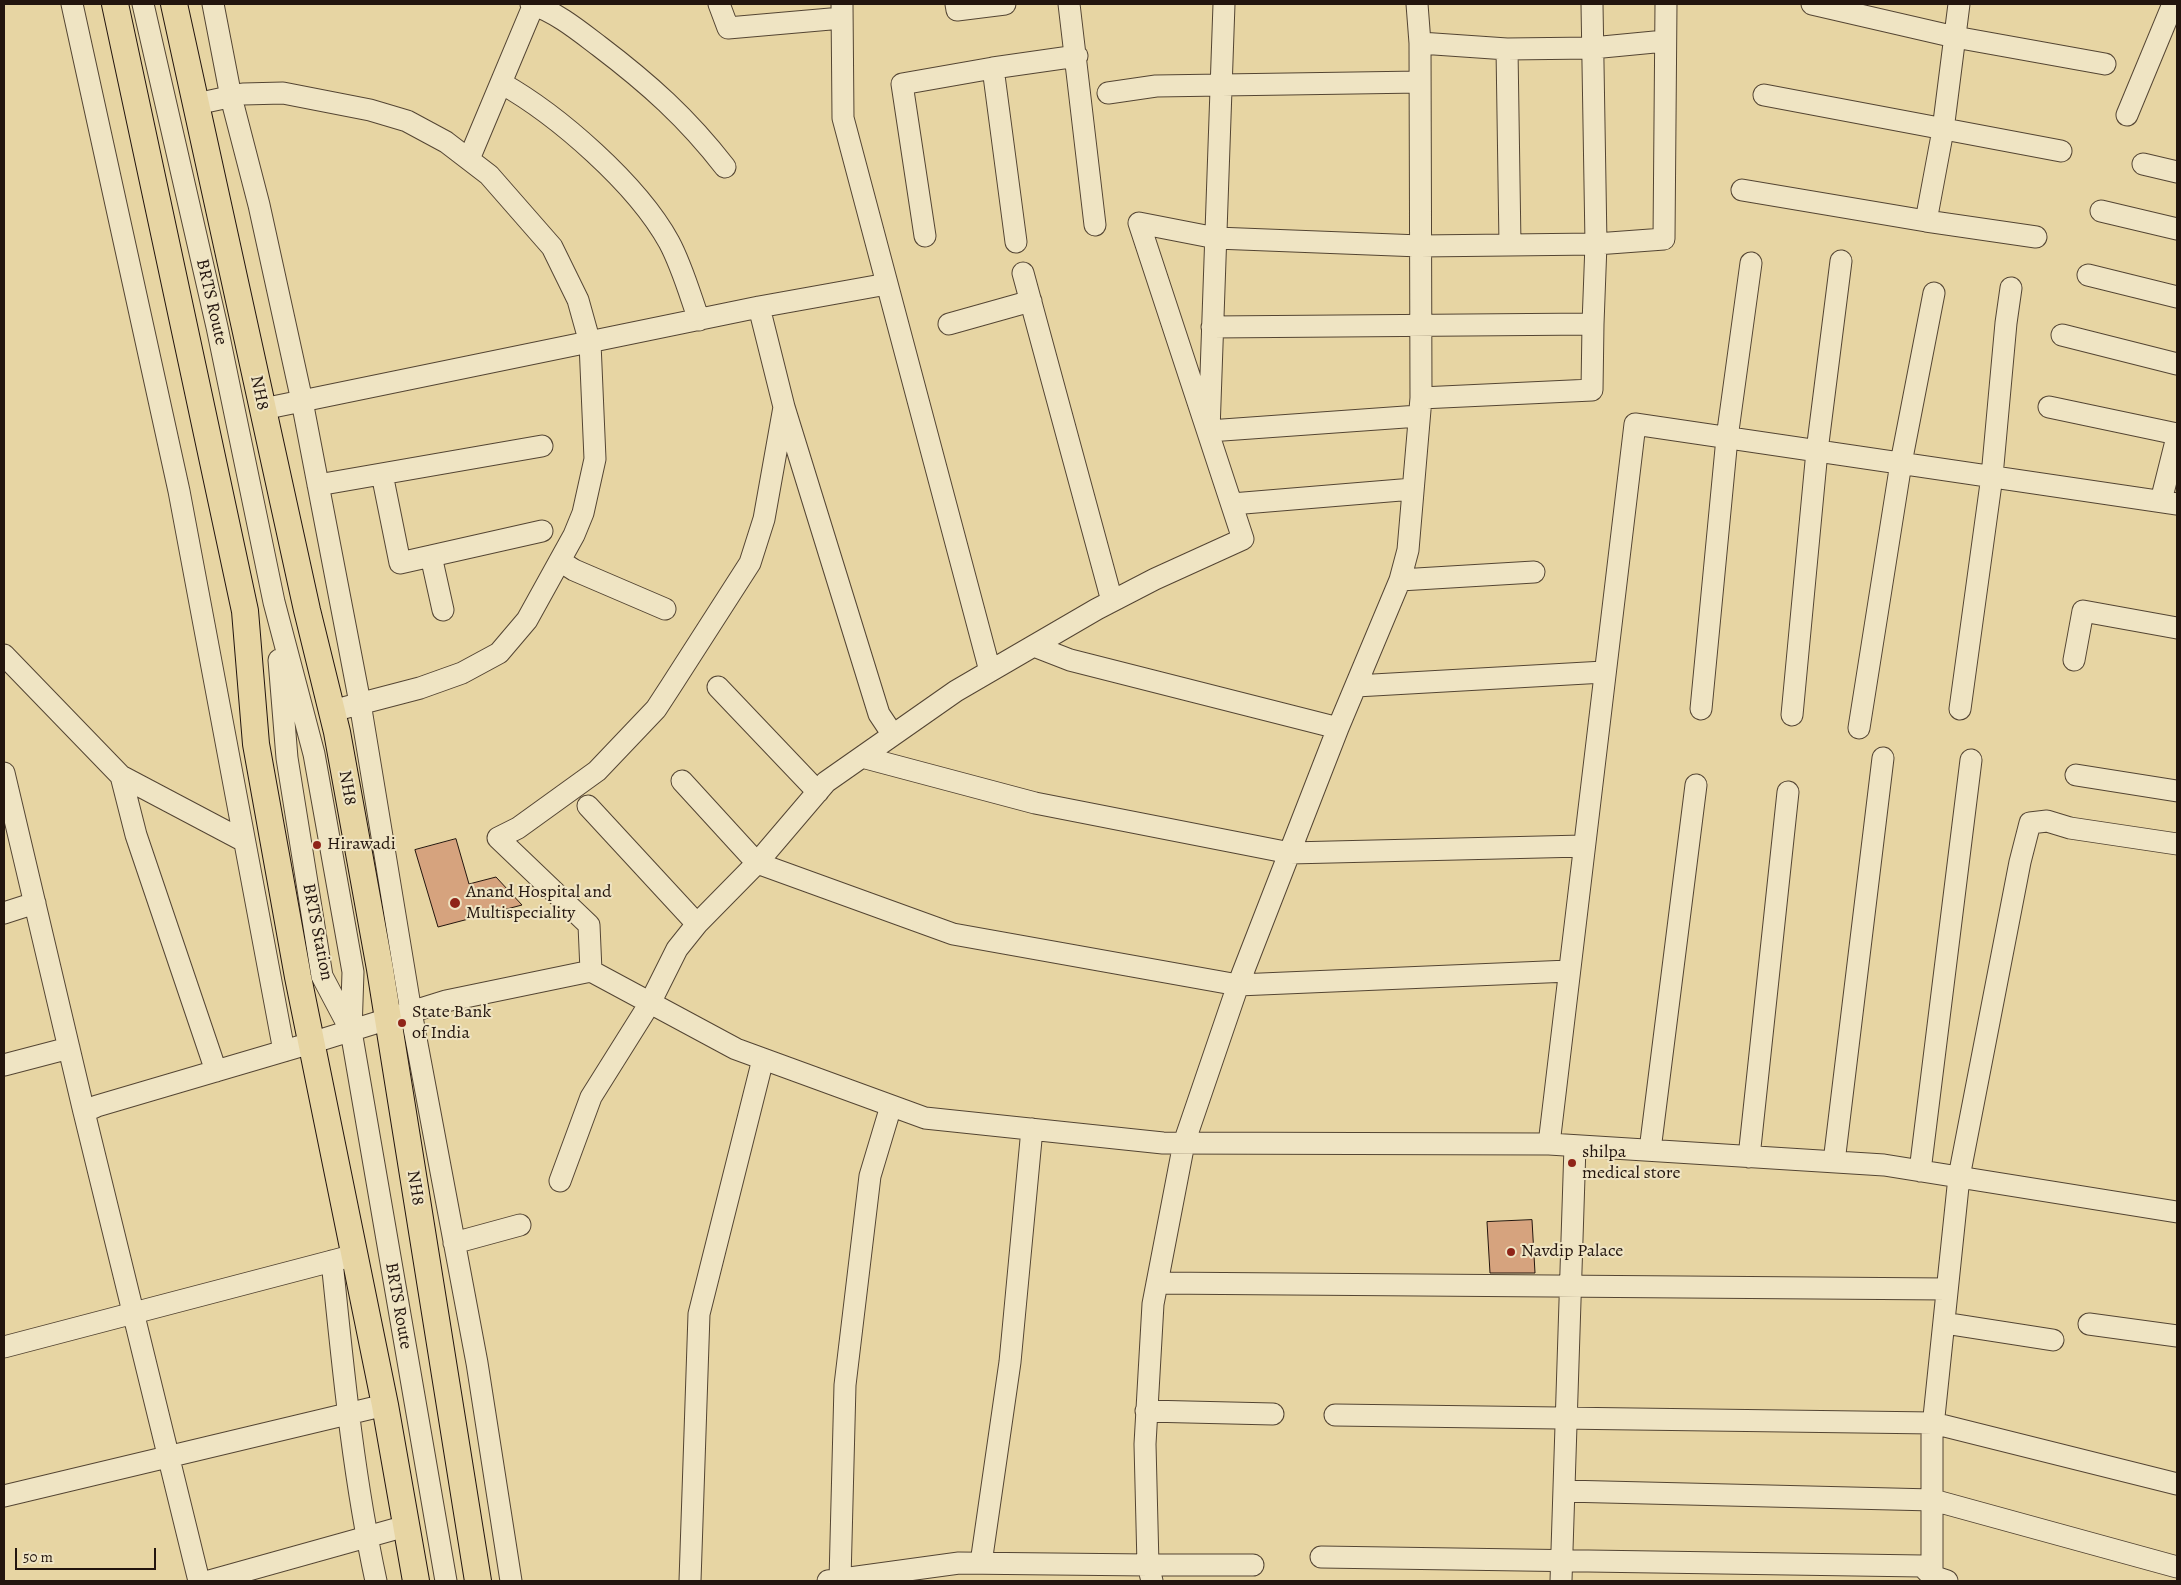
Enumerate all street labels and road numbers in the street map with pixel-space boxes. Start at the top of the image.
street label: BRTS Route [191,257,231,347]
street label: NH8 [245,374,273,412]
street label: NH8 [333,769,361,807]
street label: BRTS Station [297,882,337,982]
street label: NH8 [402,1169,428,1207]
street label: BRTS Route [380,1261,416,1351]

